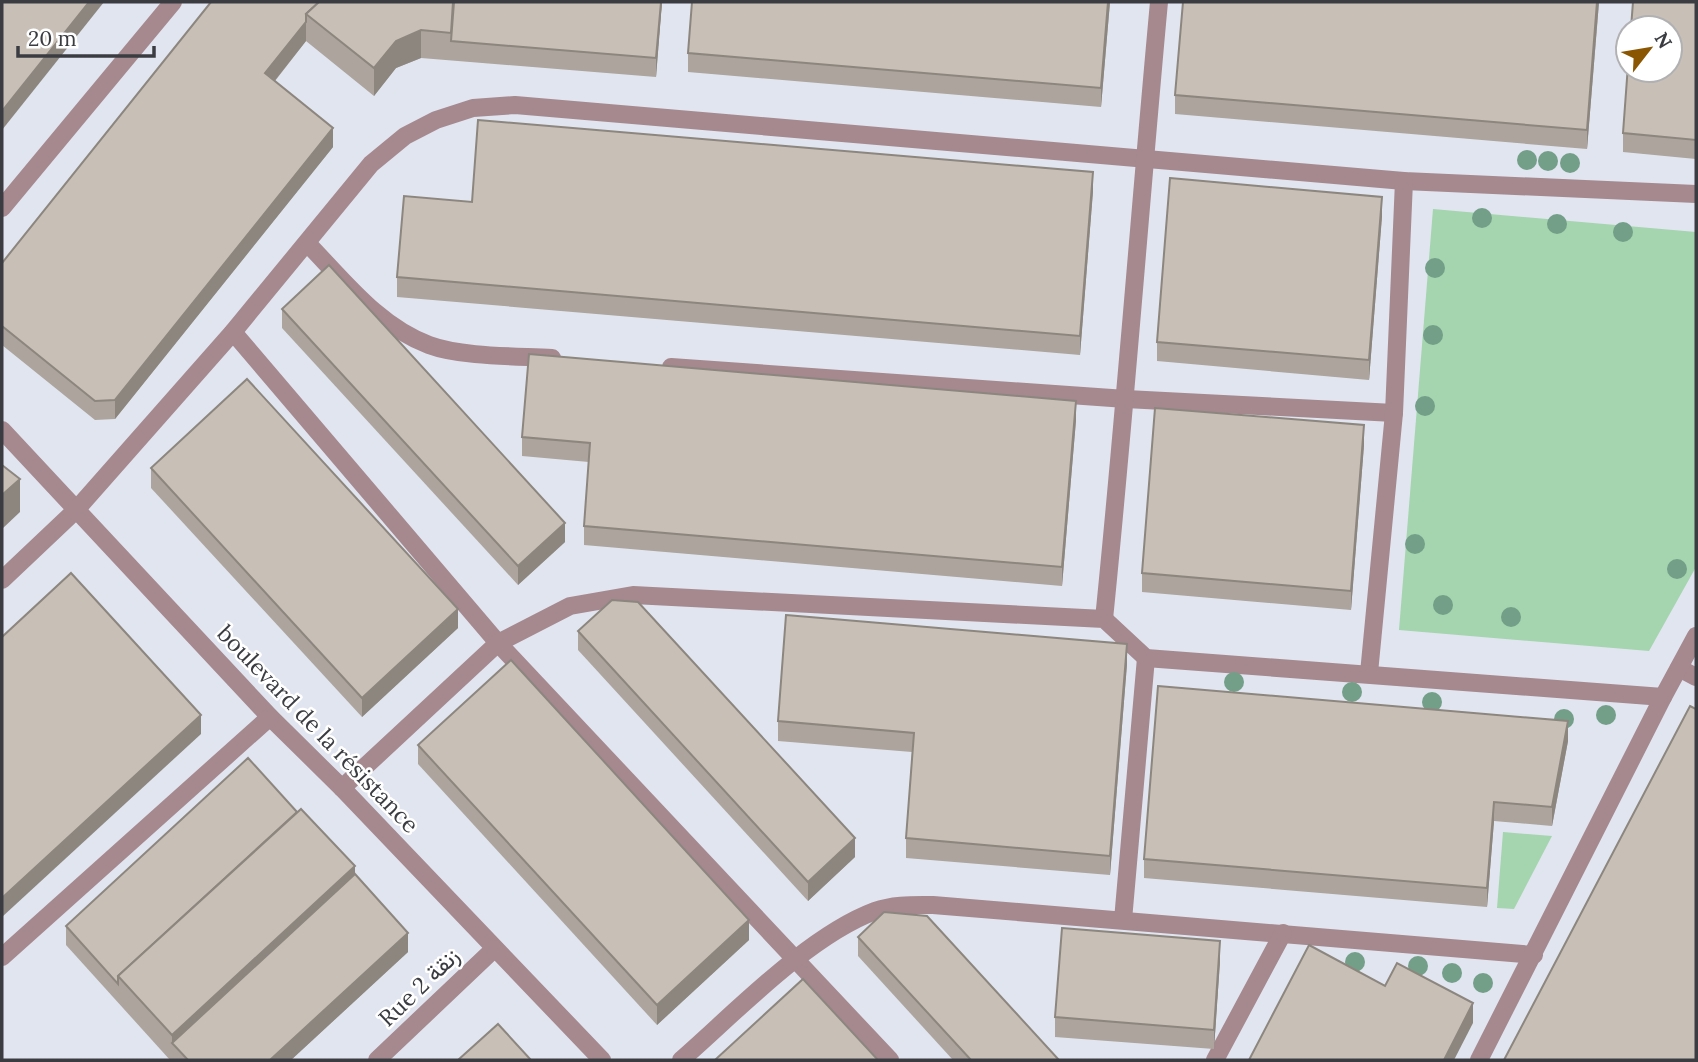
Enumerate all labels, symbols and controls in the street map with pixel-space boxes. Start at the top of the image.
scale bar [18,14,154,58]
north arrow [1614,14,1684,84]
text: 20 m [28,25,77,52]
text: N [1650,28,1678,53]
street label: boulevard de la résistance [211,619,425,839]
street label: Rue 2 زنقة [372,941,466,1033]

